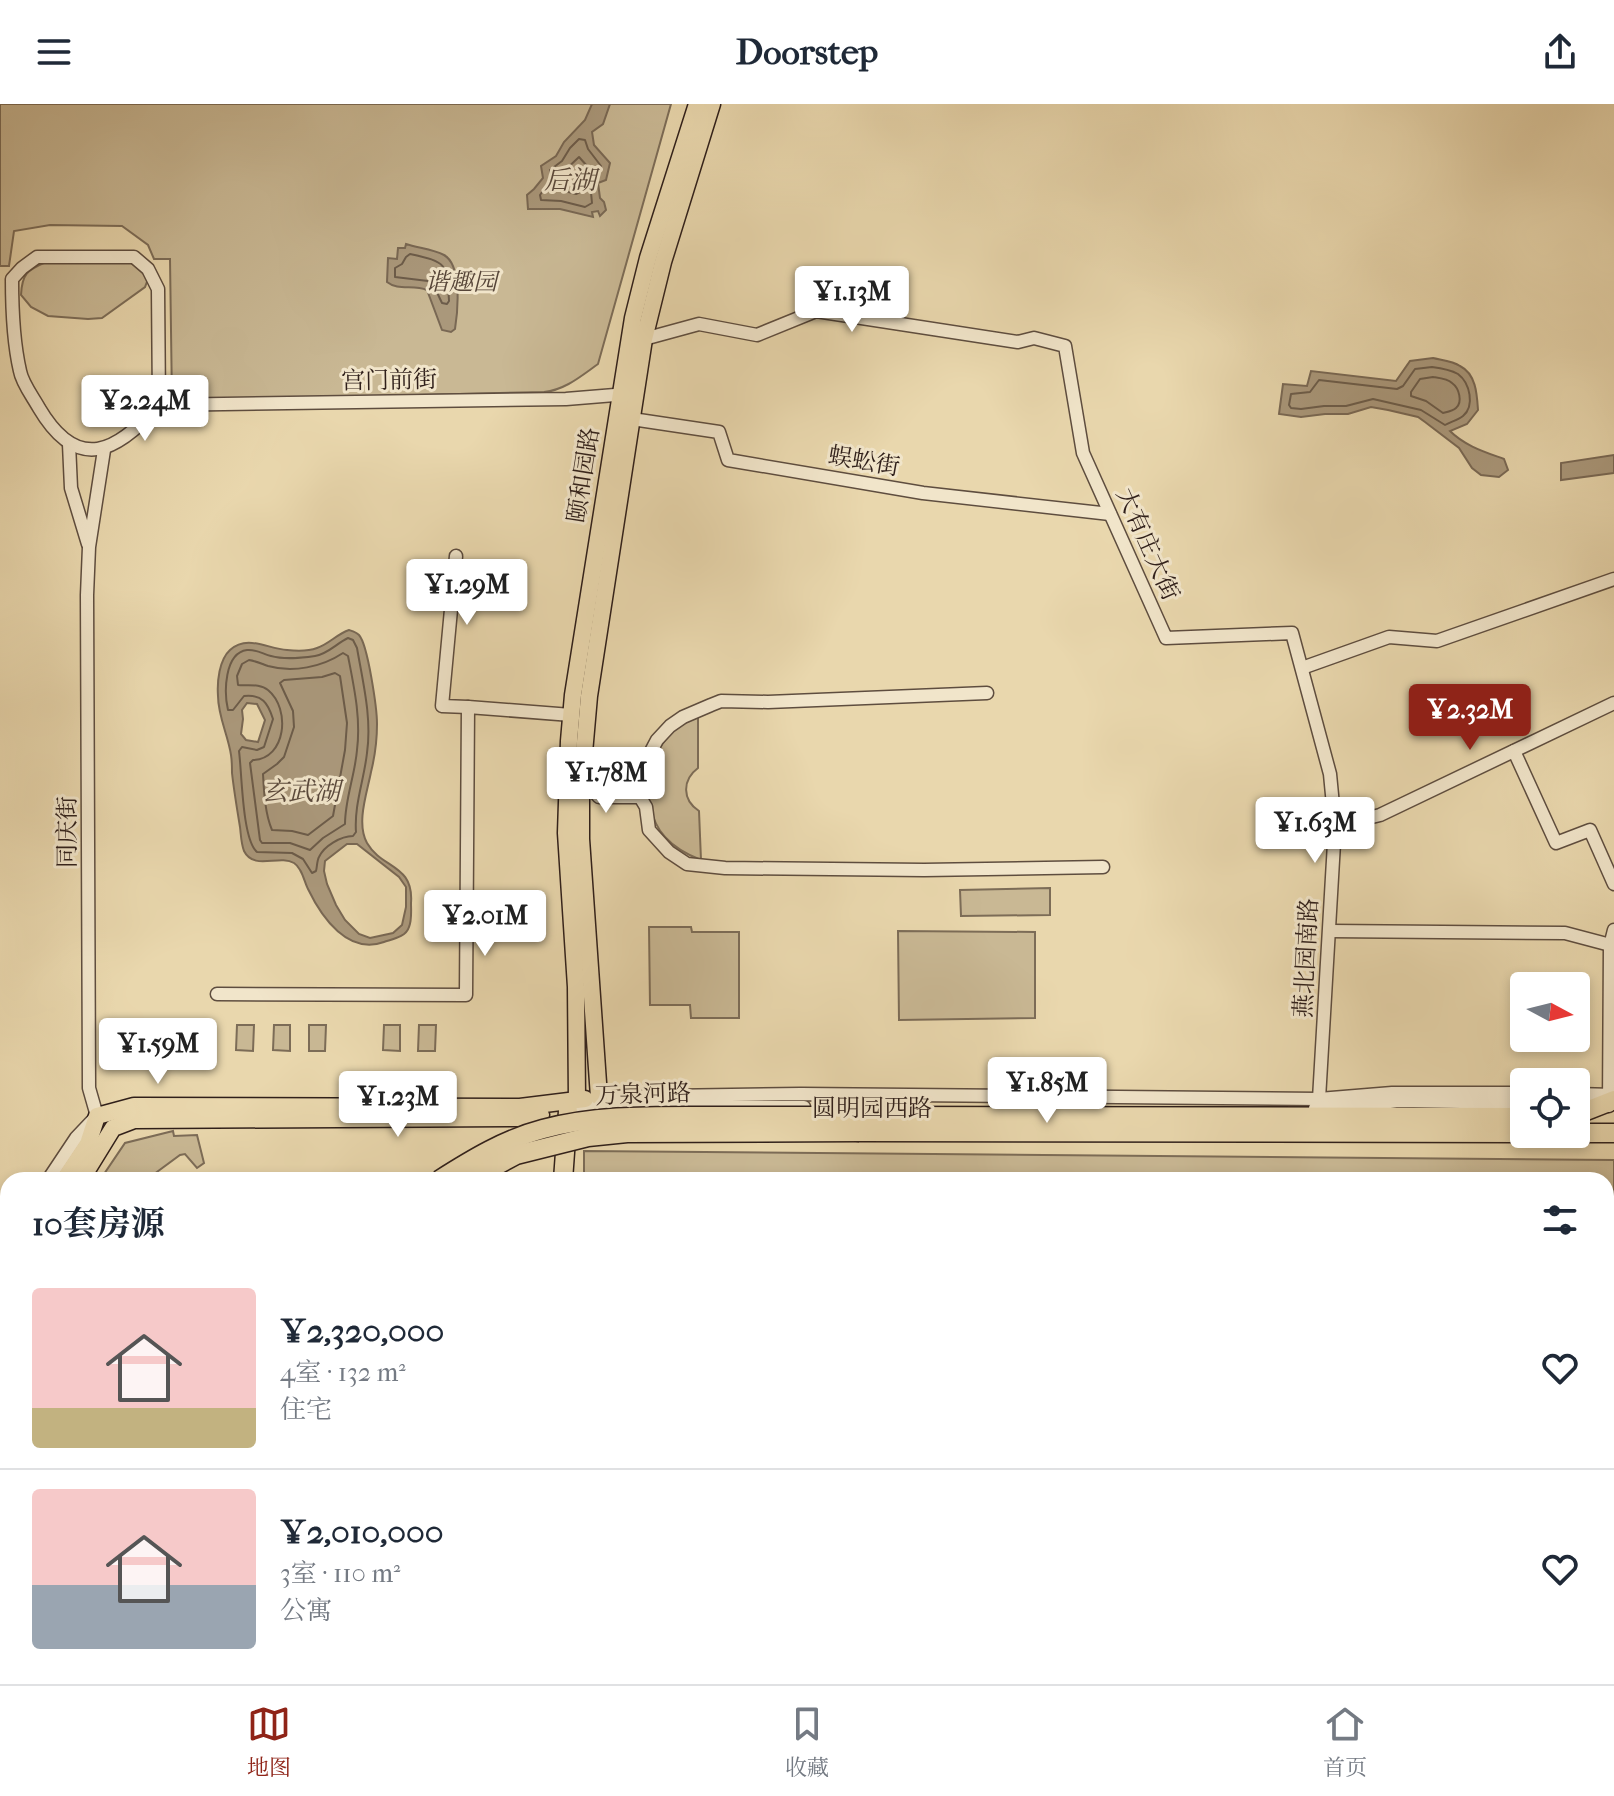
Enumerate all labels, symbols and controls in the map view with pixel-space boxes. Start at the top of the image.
icon: menu [32,30,76,74]
icon: share [1538,30,1582,74]
text: Doorstep [736,31,878,73]
water label: 后湖 [544,165,600,196]
pin: ¥1.13M [787,266,917,334]
park label: 谐趣园 [425,268,501,296]
text: ¥1.13M [813,276,891,307]
street label: 宫门前街 [341,365,437,395]
pin: ¥2.24M [80,375,210,443]
text: ¥2.24M [99,385,191,416]
street label: 颐和园路 [562,425,604,525]
street label: 蜈蚣街 [826,441,902,481]
street label: 大有庄大街 [1111,483,1185,605]
pin: ¥1.29M [402,559,532,627]
text: ¥1.29M [424,569,510,600]
pin: ¥2.32M [1405,684,1535,752]
text: ¥2.32M [1427,694,1513,725]
pin: ¥1.78M [541,747,671,815]
text: ¥1.78M [565,757,647,788]
water label: 玄武湖 [262,776,344,807]
street label: 同庆街 [53,796,81,868]
pin: ¥1.63M [1250,797,1380,865]
text: ¥1.63M [1273,807,1357,838]
pin: ¥2.01M [420,890,550,958]
street label: 燕北园南路 [1289,897,1323,1019]
text: ¥2.01M [442,900,528,931]
north arrow [1510,972,1590,1052]
map controls [1510,972,1590,1148]
pin: ¥1.59M [93,1018,223,1086]
text: ¥1.59M [117,1028,199,1059]
pin: ¥1.85M [982,1057,1112,1125]
text: ¥1.85M [1006,1067,1088,1098]
button: locate [1510,1068,1590,1148]
pin: ¥1.23M [333,1071,463,1139]
street label: 万泉河路 [595,1078,691,1110]
text: ¥1.23M [357,1081,439,1112]
street label: 圆明园西路 [812,1094,932,1122]
icon: filters [1538,1198,1582,1242]
text: 10套房源 [32,1204,165,1244]
text: ¥2,320,000 [280,1311,444,1351]
icon: home [96,1320,192,1416]
icon: heart [1538,1346,1582,1390]
text: 4室 · 132 m² [280,1357,406,1388]
text: 住宅 [280,1394,332,1425]
text: ¥2,010,000 [280,1512,444,1552]
icon: home [96,1521,192,1617]
icon: heart [1538,1547,1582,1591]
text: 3室 · 110 m² [280,1558,400,1589]
text: 公寓 [280,1595,332,1626]
tab: 地图 [247,1702,291,1781]
tab: 收藏 [785,1702,829,1781]
tab: 首页 [1323,1702,1367,1781]

